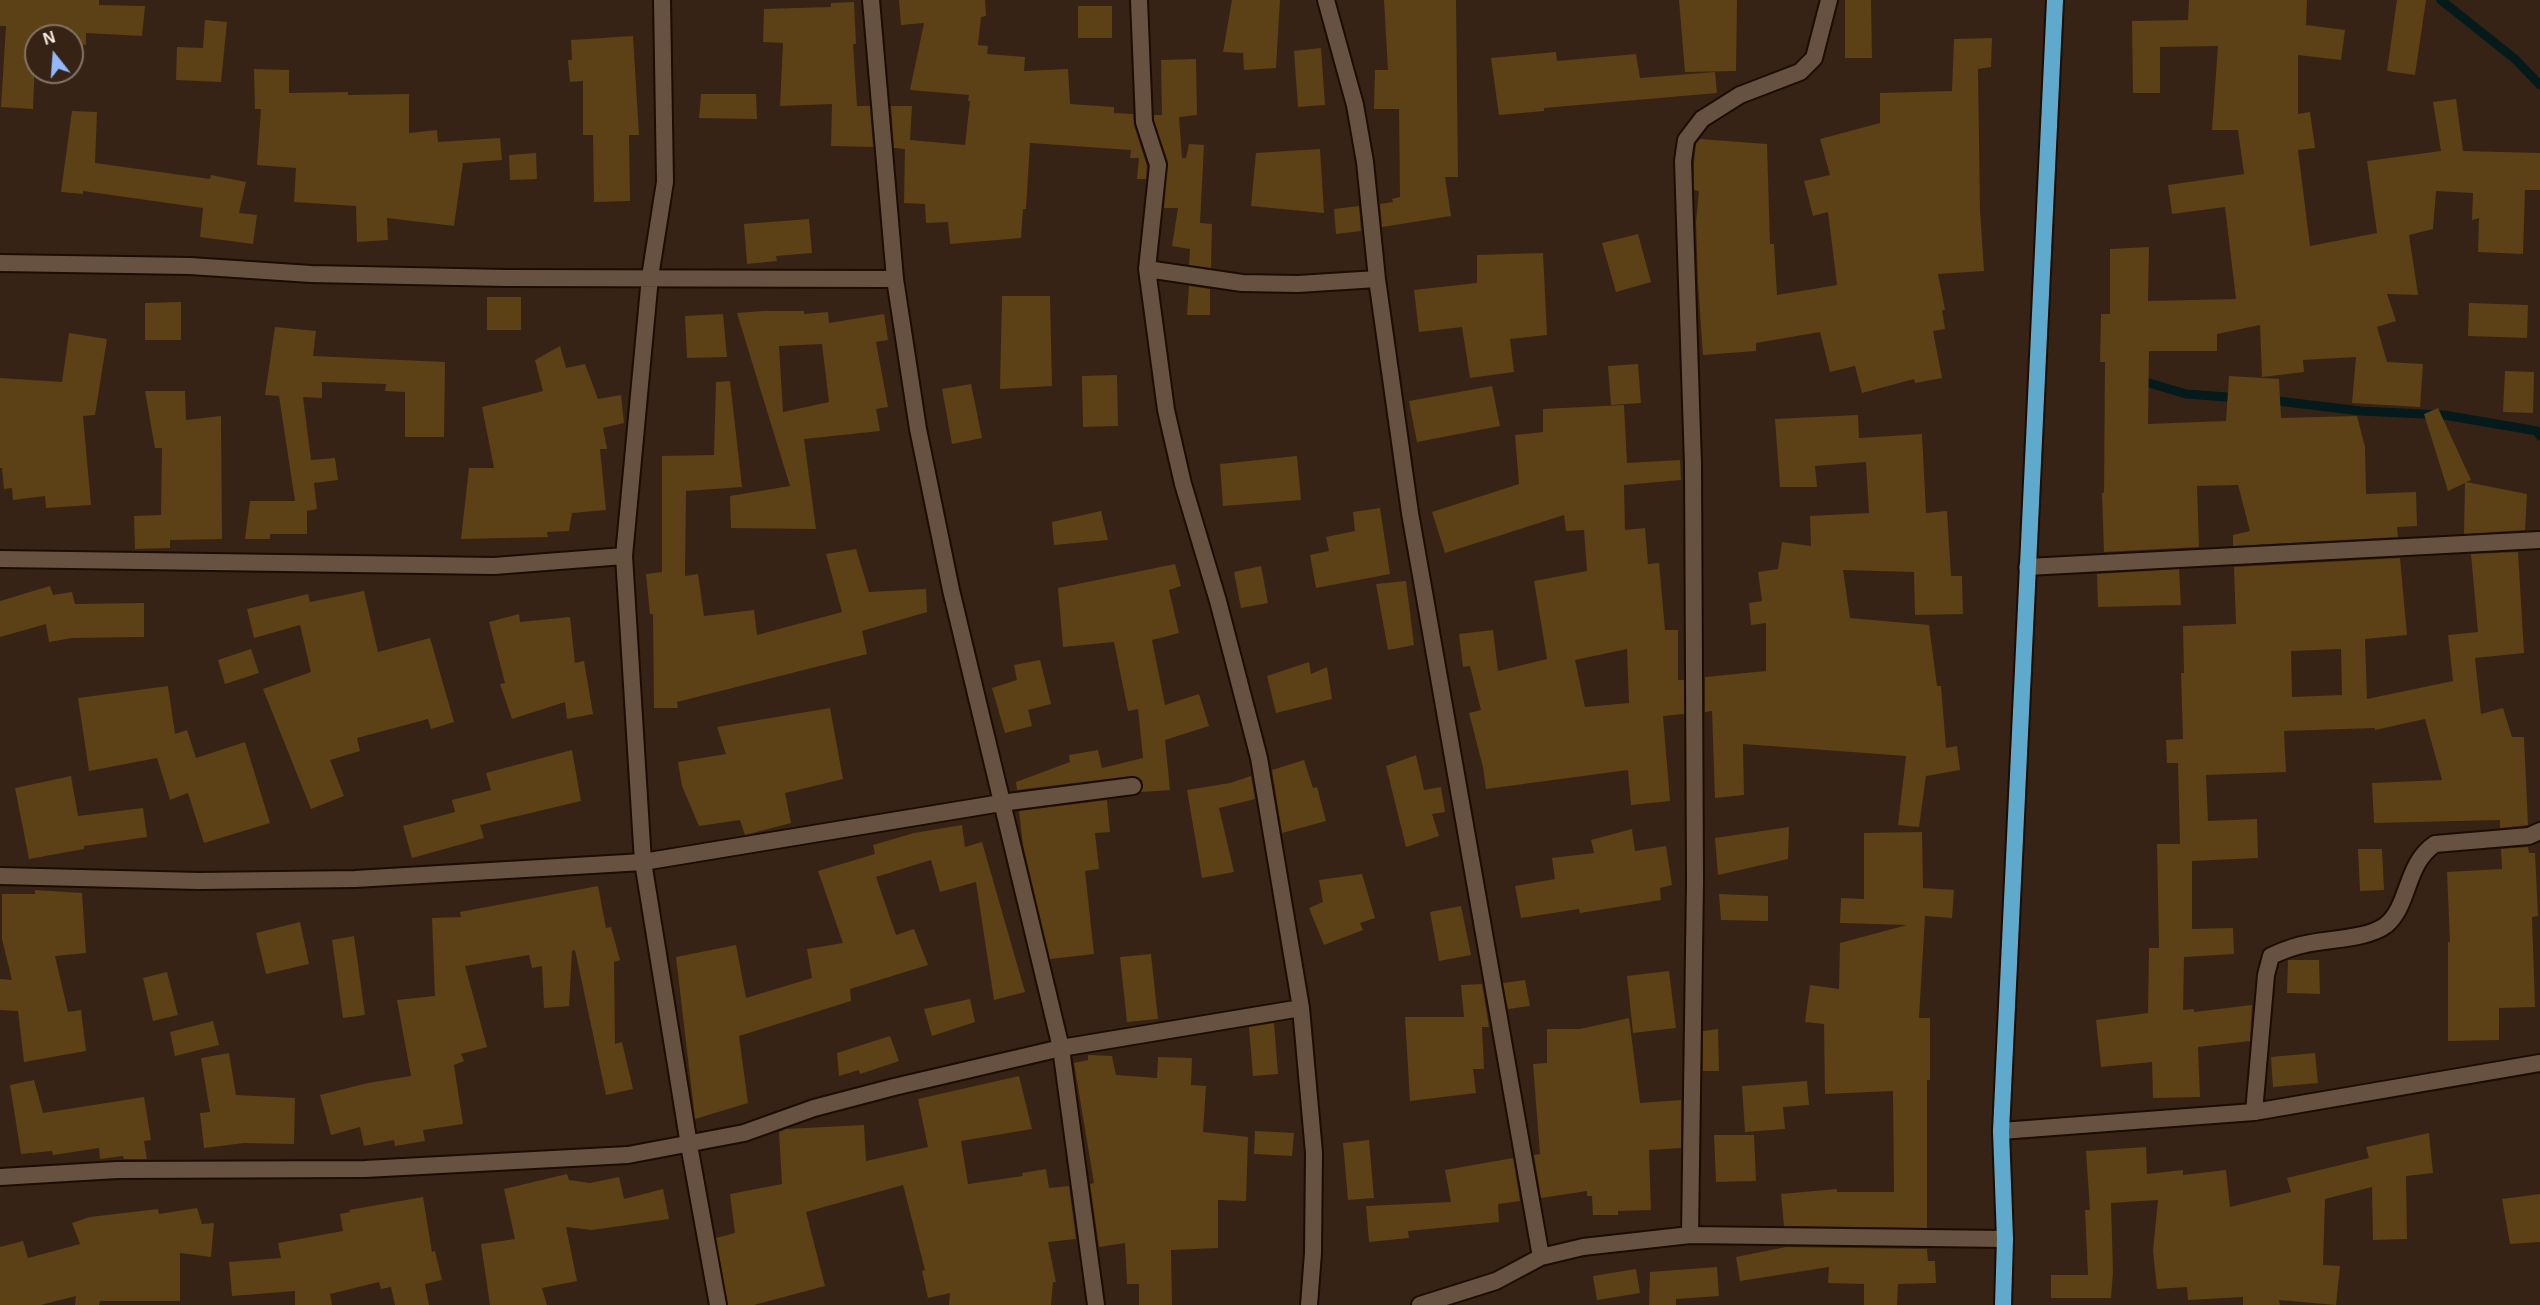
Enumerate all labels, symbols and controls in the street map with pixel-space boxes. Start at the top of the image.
north arrow [24,24,84,84]
text: N [41,28,57,48]

